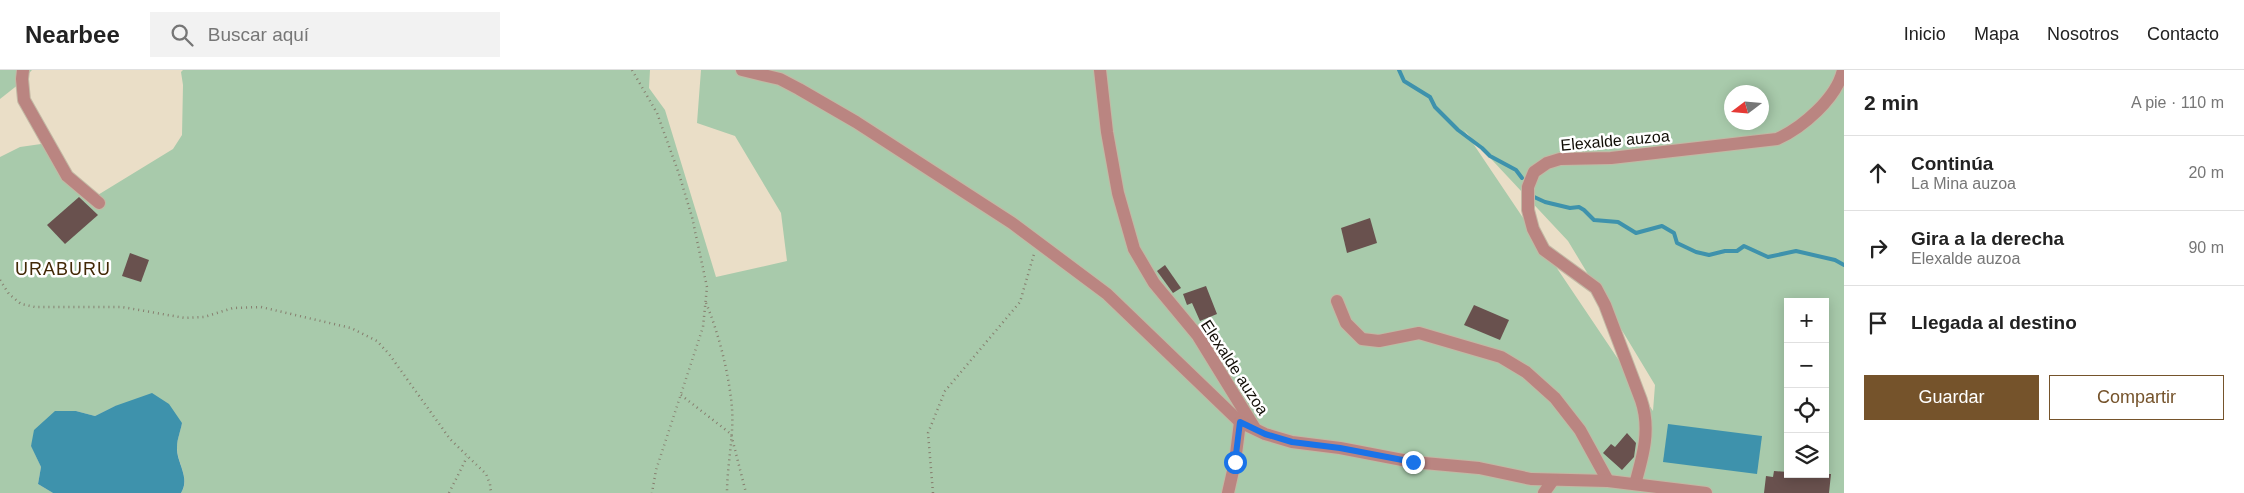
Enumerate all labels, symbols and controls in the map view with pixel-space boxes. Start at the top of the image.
search box [150,12,500,57]
text: Nearbee [25,21,120,48]
icon: search [168,21,196,49]
text: Buscar aquí [208,24,309,45]
text: Inicio [1904,24,1946,44]
text: Mapa [1974,24,2019,44]
text: Nosotros [2047,24,2119,44]
text: Contacto [2147,24,2219,44]
north arrow [1724,85,1769,130]
text: 2 min [1864,91,1919,114]
text: A pie · 110 m [2131,94,2224,111]
street label: Elexalde auzoa [1560,127,1670,154]
text: Continúa [1911,153,1993,174]
icon: ahead [1864,159,1892,187]
text: 20 m [2188,164,2224,181]
text: La Mina auzoa [1911,175,2016,192]
text: Gira a la derecha [1911,228,2064,249]
icon: right [1864,234,1892,262]
text: 90 m [2188,239,2224,256]
text: Elexalde auzoa [1911,250,2020,267]
district label: URABURU [15,259,111,279]
map controls [1784,298,1829,478]
button: + [1784,298,1829,343]
icon: arrive [1864,309,1892,337]
text: Llegada al destino [1911,312,2077,333]
street label: Elexalde auzoa [1198,317,1272,418]
button: − [1784,343,1829,388]
button: Guardar [1864,375,2039,420]
button: Compartir [2049,375,2224,420]
button: locate [1784,388,1829,433]
button: layers [1784,433,1829,478]
route start [1224,451,1247,474]
route end [1402,451,1425,474]

